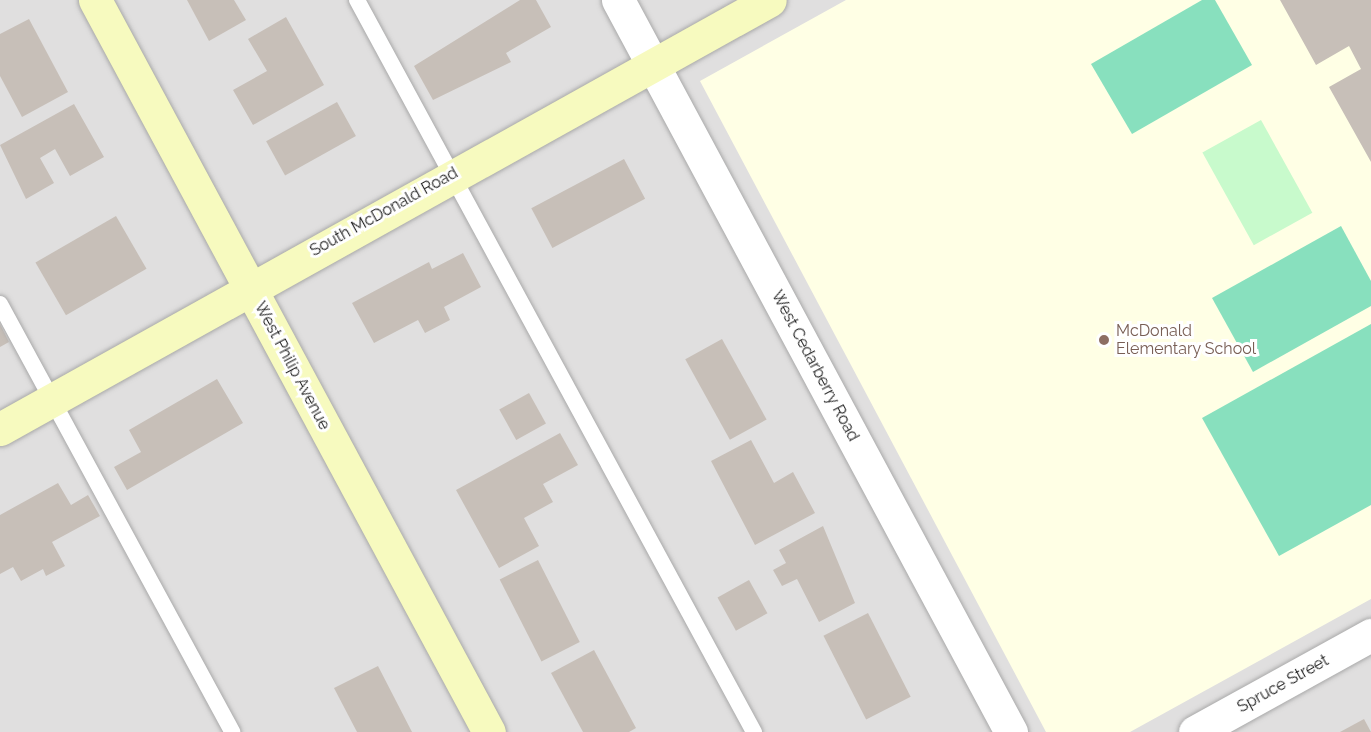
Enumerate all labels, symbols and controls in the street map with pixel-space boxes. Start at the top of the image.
street label: South McDonald Road [307,163,461,261]
street label: West Cedarberry Road [767,287,863,445]
street label: West Philip Avenue [250,298,334,434]
place label: McDonald Elementary School [1116,321,1256,359]
marker: McDonald Elementary School [1097,333,1111,347]
street label: Spruce Street [1234,651,1332,717]

